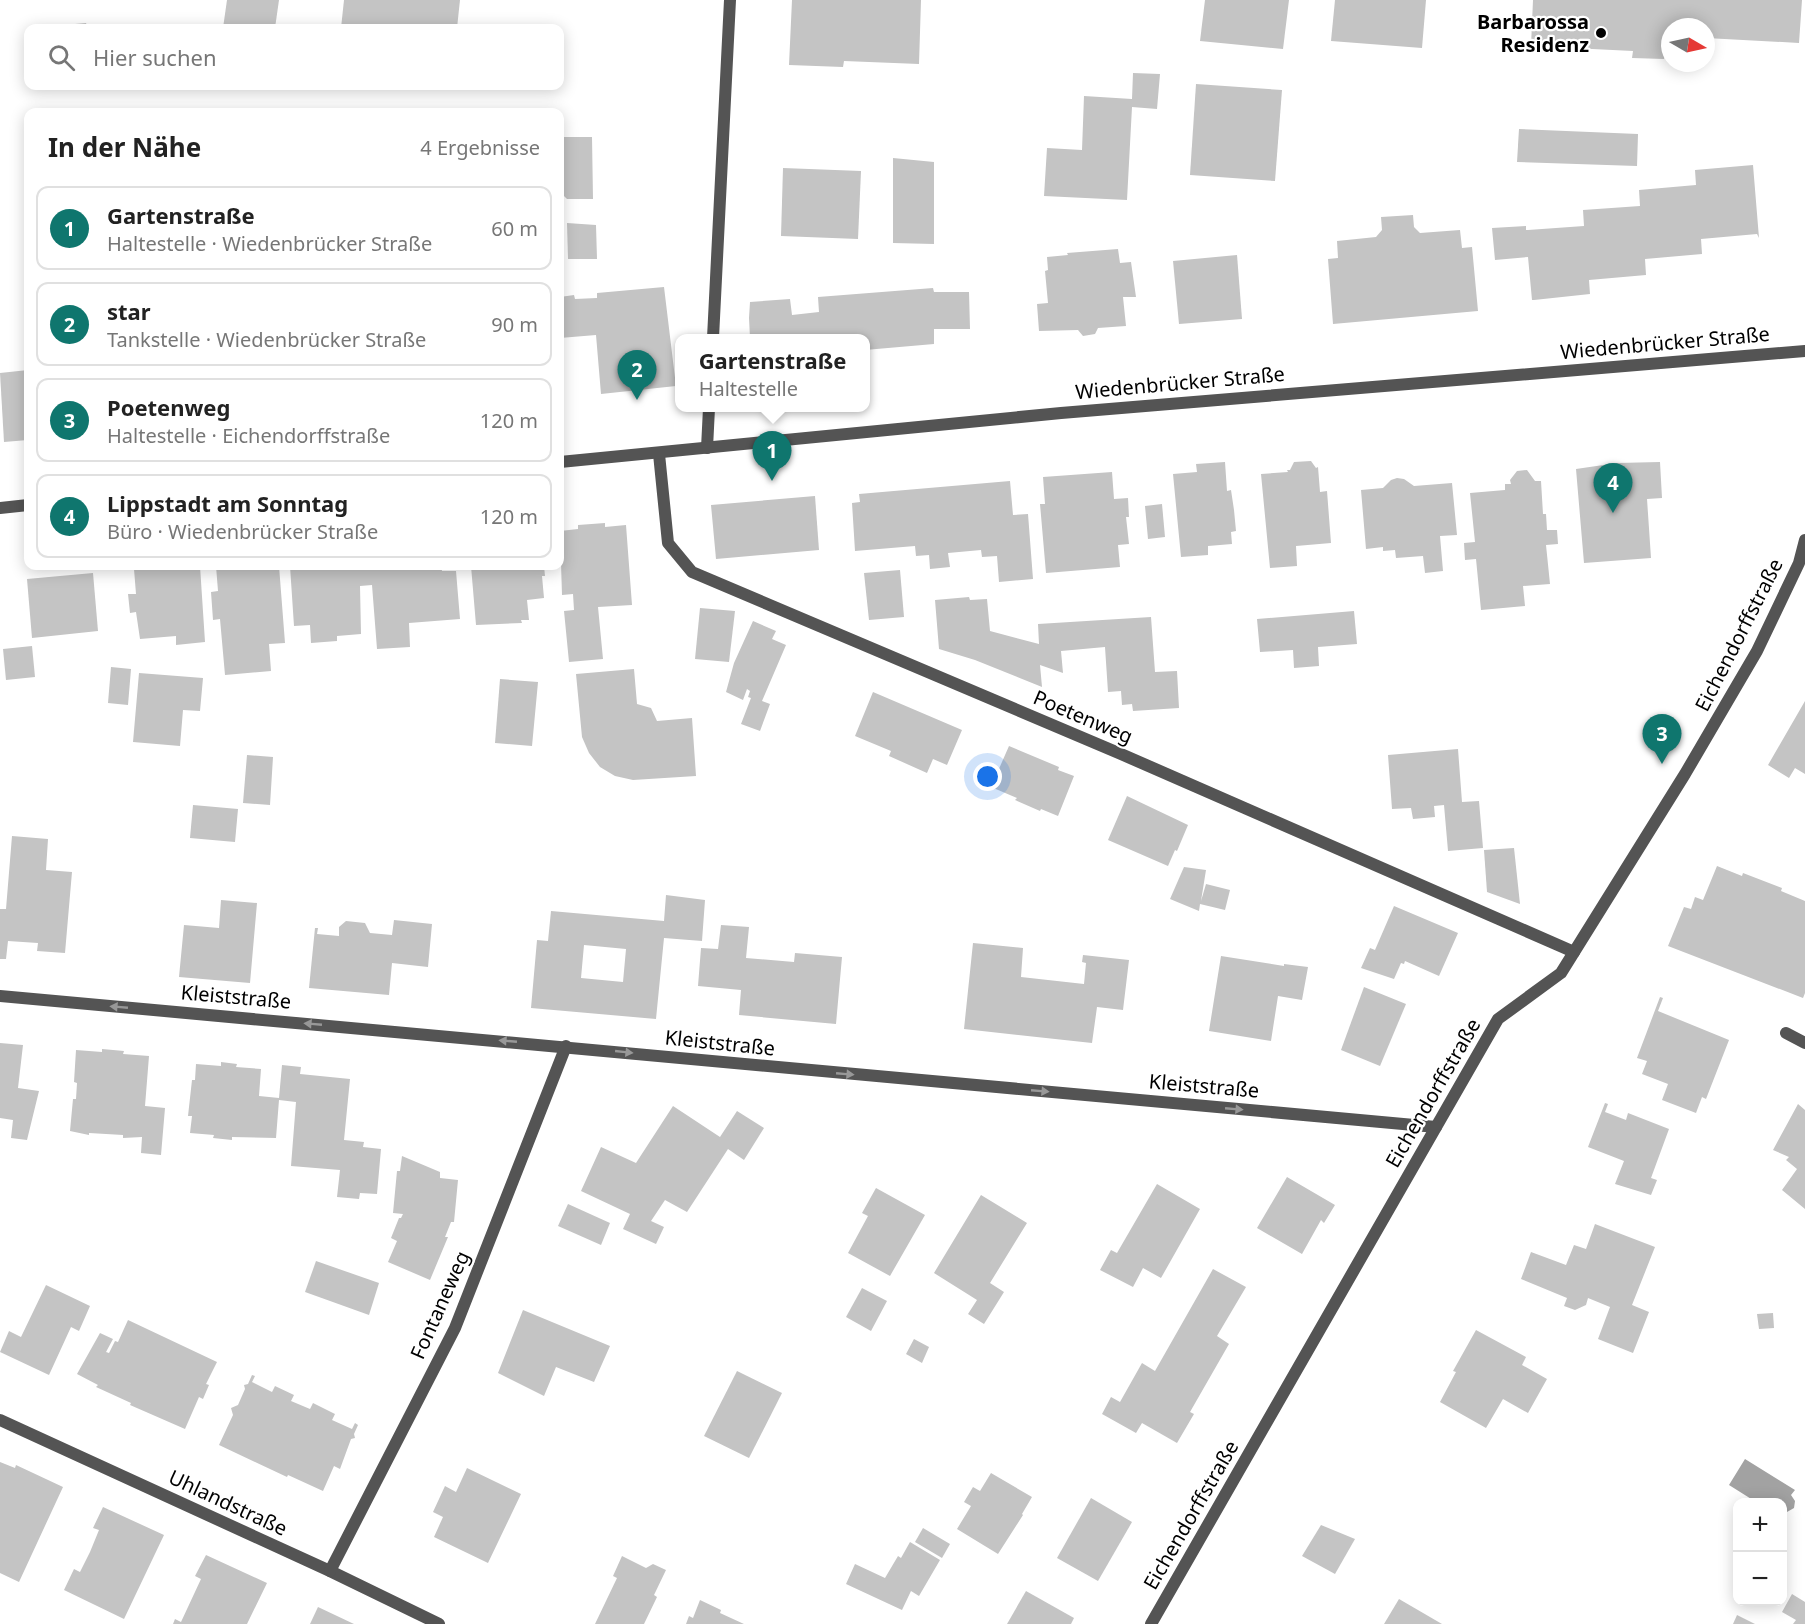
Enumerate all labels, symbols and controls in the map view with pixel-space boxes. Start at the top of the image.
place label: Barbarossa Residenz [1477,8,1589,58]
north arrow [1661,18,1715,72]
search box [24,24,564,90]
marker: Barbarossa Residenz [1594,26,1608,40]
icon: search [45,41,78,74]
text: Hier suchen [93,42,217,72]
text: In der Nähe [48,129,201,165]
text: 4 Ergebnisse [420,134,540,161]
text: Gartenstraße [107,200,255,230]
text: 1 [64,215,75,242]
text: 60 m [491,215,538,242]
text: Haltestelle · Wiedenbrücker Straße [107,230,432,257]
text: star [107,296,151,326]
text: 2 [64,311,75,338]
text: 90 m [491,311,538,338]
street label: Wiedenbrücker Straße [1559,320,1771,365]
text: Tankstelle · Wiedenbrücker Straße [107,326,426,353]
popup [675,334,870,412]
text: Gartenstraße [699,345,846,375]
pin: 2 [618,350,656,400]
street label: Wiedenbrücker Straße [1074,360,1286,405]
text: Haltestelle [699,375,798,402]
text: Poetenweg [107,392,230,422]
text: 3 [64,407,75,434]
text: 120 m [480,407,538,434]
text: Haltestelle · Eichendorffstraße [107,422,390,449]
pin: 1 [752,432,792,481]
pin: 4 [1594,464,1632,513]
text: Lippstadt am Sonntag [107,488,348,518]
text: 4 [64,503,75,530]
text: 120 m [480,503,538,530]
text: Büro · Wiedenbrücker Straße [107,518,378,545]
street label: Eichendorffstraße [1688,554,1789,716]
street label: Poetenweg [1029,683,1137,750]
pin: 3 [1642,714,1682,764]
your location [973,762,1002,791]
street label: Kleiststraße [180,978,292,1015]
one-way arrow [110,1002,129,1012]
street label: Eichendorffstraße [1379,1013,1486,1172]
one-way arrow [304,1019,323,1029]
street label: Kleiststraße [664,1023,776,1062]
one-way arrow [498,1036,517,1046]
one-way arrow [615,1047,634,1057]
street label: Kleiststraße [1148,1067,1260,1104]
one-way arrow [836,1069,855,1079]
one-way arrow [1030,1087,1049,1096]
one-way arrow [1224,1104,1243,1114]
street label: Fontaneweg [404,1246,475,1363]
street label: Eichendorffstraße [1137,1435,1244,1594]
street label: Uhlandstraße [165,1463,292,1542]
map controls [1733,1498,1787,1606]
button: + [1733,1498,1787,1552]
button: − [1733,1552,1787,1606]

